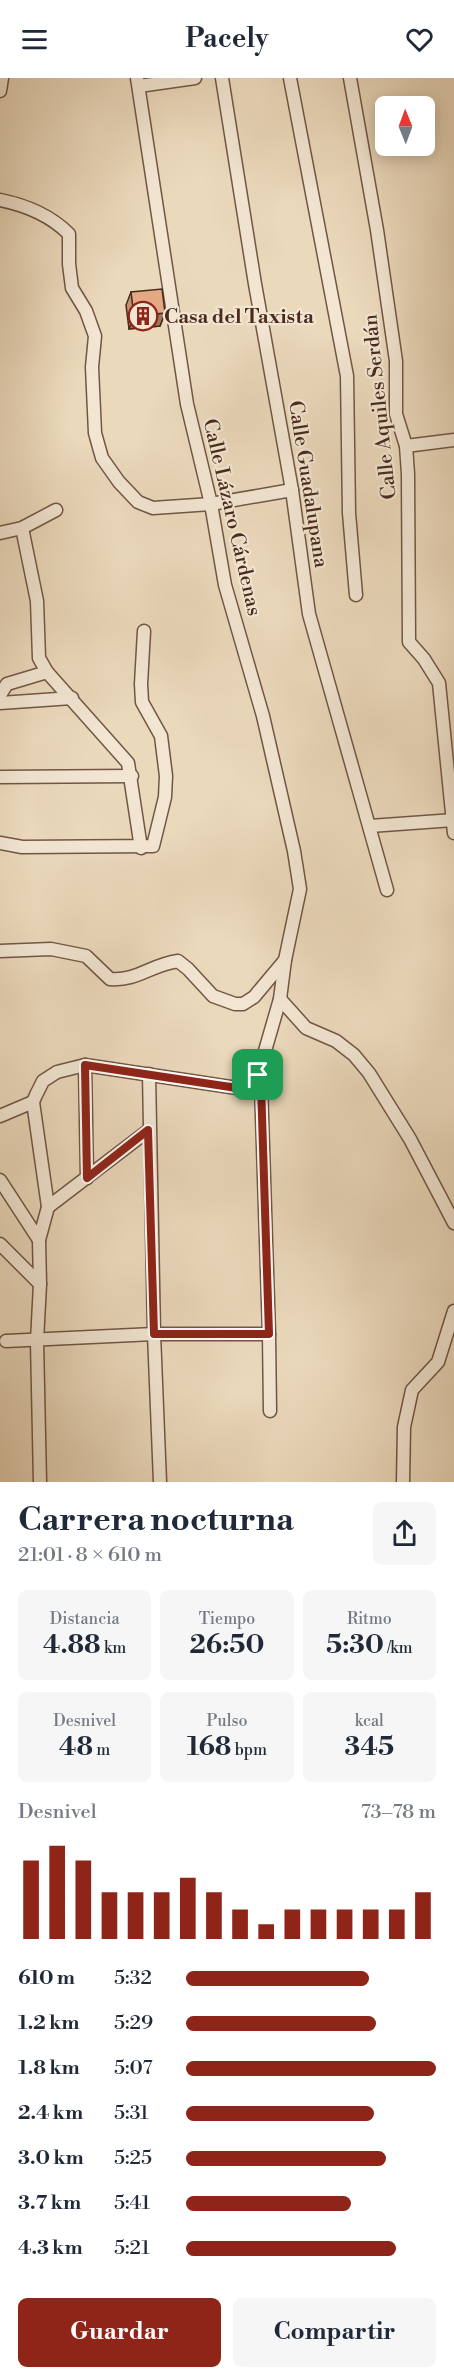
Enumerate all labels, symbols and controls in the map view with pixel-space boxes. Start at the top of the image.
text: Pacely [185,22,269,56]
icon: menu [18,23,51,56]
icon: heart [403,23,436,56]
north arrow [375,96,435,156]
map controls [375,96,435,156]
building icon: Casa del Taxista [127,300,159,332]
place label: Casa del Taxista [164,305,314,330]
street label: Calle Aquiles Serdán [358,313,403,501]
street label: Calle Guadalupana [282,399,333,570]
street label: Calle Lázaro Cárdenas [197,416,266,618]
pin [232,1049,283,1100]
icon: arrive [241,1058,274,1091]
text: Carrera nocturna [18,1500,294,1541]
button: share [373,1502,436,1565]
text: 21:01 · 8 × 610 m [18,1543,162,1568]
text: Distancia [50,1609,120,1629]
text: Tiempo [199,1609,255,1629]
text: Ritmo [347,1609,392,1629]
text: 4.88 [43,1629,101,1661]
text: 26:50 [190,1629,264,1661]
text: 5:30 [326,1629,384,1661]
text: km [101,1638,126,1658]
text: /km [384,1638,413,1658]
text: Desnivel [53,1711,116,1731]
text: Pulso [207,1711,247,1731]
text: kcal [355,1711,384,1731]
text: 48 [59,1731,93,1763]
text: 168 [187,1731,231,1763]
text: 345 [345,1731,394,1763]
text: m [93,1740,110,1760]
text: bpm [231,1740,267,1760]
text: Desnivel [18,1800,97,1825]
text: 73–78 m [361,1800,436,1825]
text: 610 m [18,1966,75,1991]
text: 5:32 [114,1966,152,1991]
text: 1.2 km [18,2011,80,2036]
text: 5:29 [114,2011,153,2036]
text: 1.8 km [18,2056,80,2081]
text: 5:07 [114,2056,153,2081]
text: 2.4 km [18,2101,83,2126]
text: 5:31 [114,2101,149,2126]
text: 3.0 km [18,2146,84,2171]
text: 5:25 [114,2146,152,2171]
text: 3.7 km [18,2191,81,2216]
text: 5:41 [114,2191,150,2216]
text: 4.3 km [18,2236,83,2261]
text: 5:21 [114,2236,150,2261]
button: Guardar [18,2298,221,2367]
button: Compartir [233,2298,436,2367]

